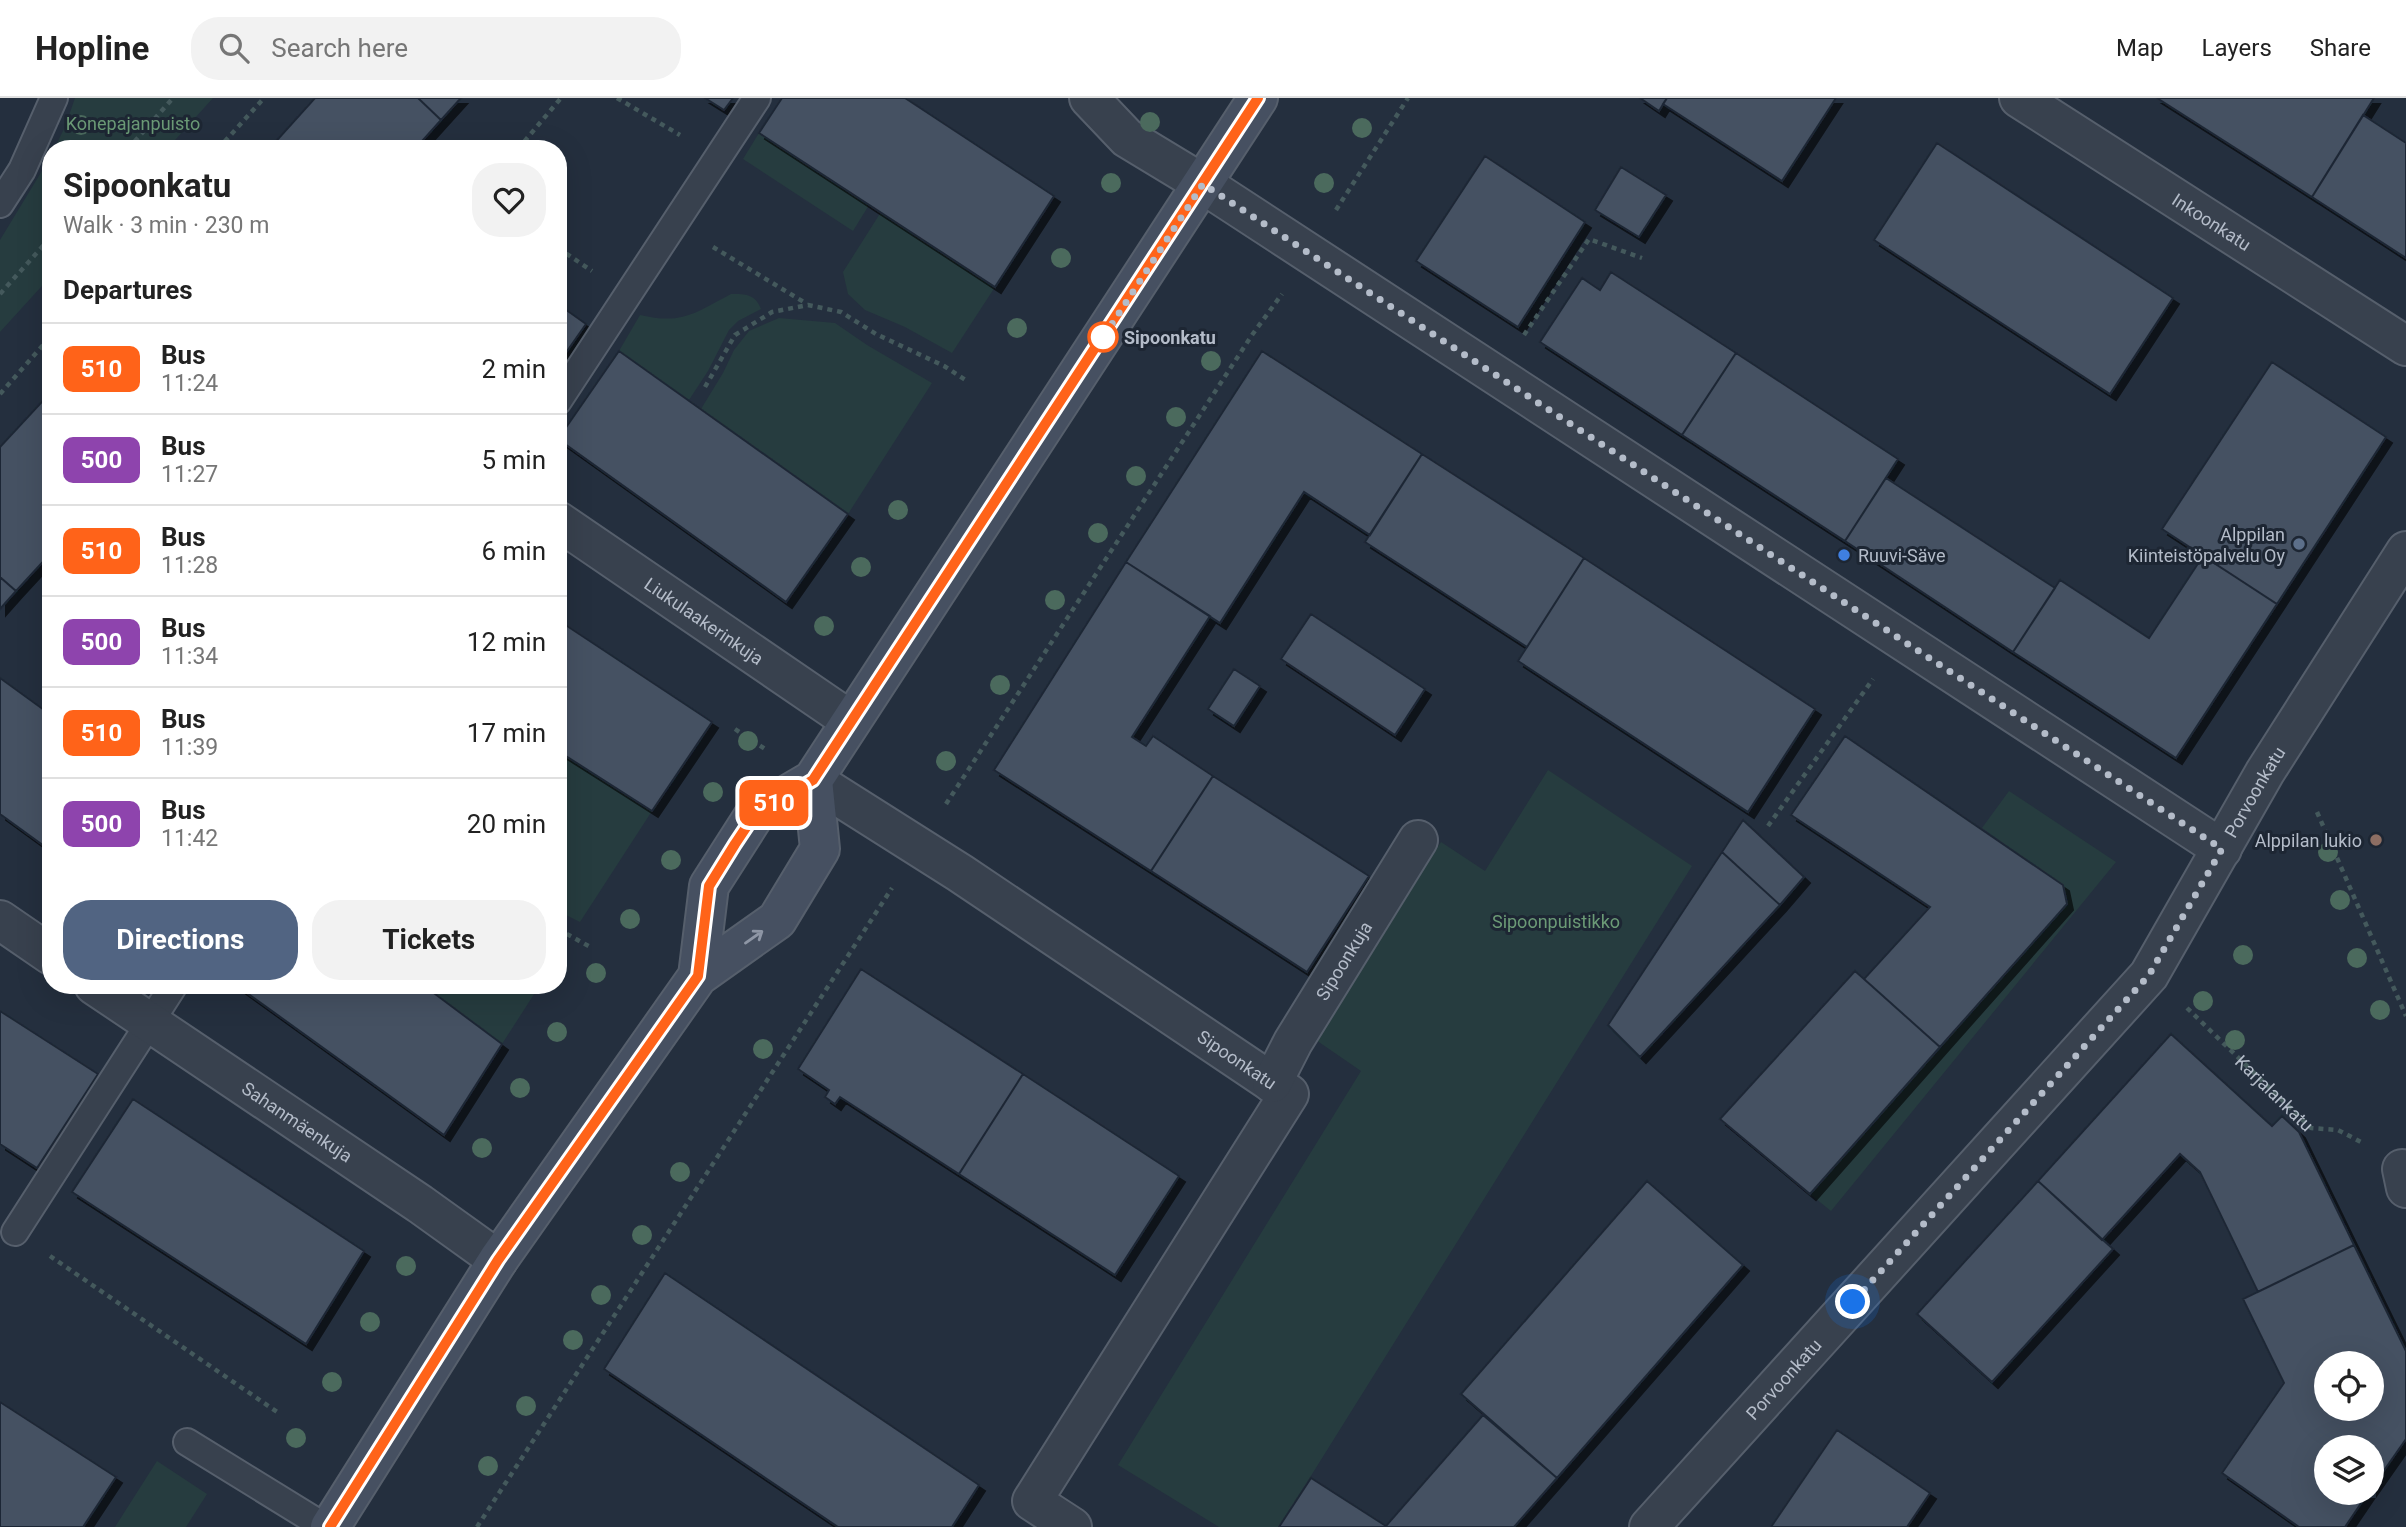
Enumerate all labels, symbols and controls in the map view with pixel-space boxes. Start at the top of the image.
search box [191,17,681,80]
text: Hopline [35,29,149,68]
icon: search [215,29,253,67]
text: Search here [271,33,408,63]
text: Map [2116,34,2164,62]
text: Layers [2202,34,2272,62]
text: Share [2310,34,2371,62]
park label: Konepajanpuisto [66,113,200,134]
button: heart [472,163,546,237]
text: Sipoonkatu [63,166,231,205]
street label: Inkoonkatu [2169,189,2255,254]
text: Walk · 3 min · 230 m [63,212,269,239]
text: Departures [63,275,193,305]
marker: Sipoonkatu [1088,322,1118,352]
place label: Sipoonkatu [1124,327,1216,348]
text: Bus [161,340,206,370]
text: 2 min [481,354,546,384]
text: 510 [81,355,122,383]
text: 11:24 [161,370,218,397]
text: Bus [161,431,206,461]
text: 5 min [481,445,546,475]
text: 500 [81,446,122,474]
text: 11:27 [161,461,218,488]
text: Bus [161,522,206,552]
place label: Alppilan Kiinteistöpalvelu Oy [2128,524,2285,566]
text: 6 min [481,536,546,566]
marker: Alppilan Kiinteistöpalvelu Oy [2291,536,2307,552]
text: 510 [81,537,122,565]
place label: Ruuvi-Säve [1858,545,1946,566]
marker: Ruuvi-Säve [1836,547,1852,563]
text: 11:28 [161,552,218,579]
street label: Liukulaakerinkuja [641,573,768,669]
text: Bus [161,613,206,643]
text: 12 min [467,627,546,657]
text: 500 [81,628,122,656]
text: 11:34 [161,643,218,670]
text: Bus [161,704,206,734]
text: 17 min [467,718,546,748]
text: 510 [81,719,122,747]
text: 11:39 [161,734,218,761]
street label: Porvoonkatu [2219,743,2289,841]
line badge: 510 [734,780,814,826]
text: 510 [753,789,795,817]
text: Bus [161,795,206,825]
text: 20 min [467,809,546,839]
text: 500 [81,810,122,838]
text: 11:42 [161,825,218,852]
place label: Alppilan lukio [2255,830,2362,851]
marker: Alppilan lukio [2368,832,2384,848]
button: Directions [63,900,298,980]
button: Tickets [312,900,546,980]
park label: Sipoonpuistikko [1492,911,1620,932]
street label: Sipoonkuja [1311,917,1376,1004]
one-way arrow [744,930,763,944]
street label: Sipoonkatu [1194,1025,1281,1093]
street label: Karjalankatu [2231,1050,2318,1135]
street label: Sahanmäenkuja [238,1077,357,1166]
your location [1835,1284,1870,1319]
street label: Porvoonkatu [1741,1334,1825,1423]
map controls [2314,1351,2384,1505]
button: locate [2314,1351,2384,1421]
button: layers [2314,1435,2384,1505]

